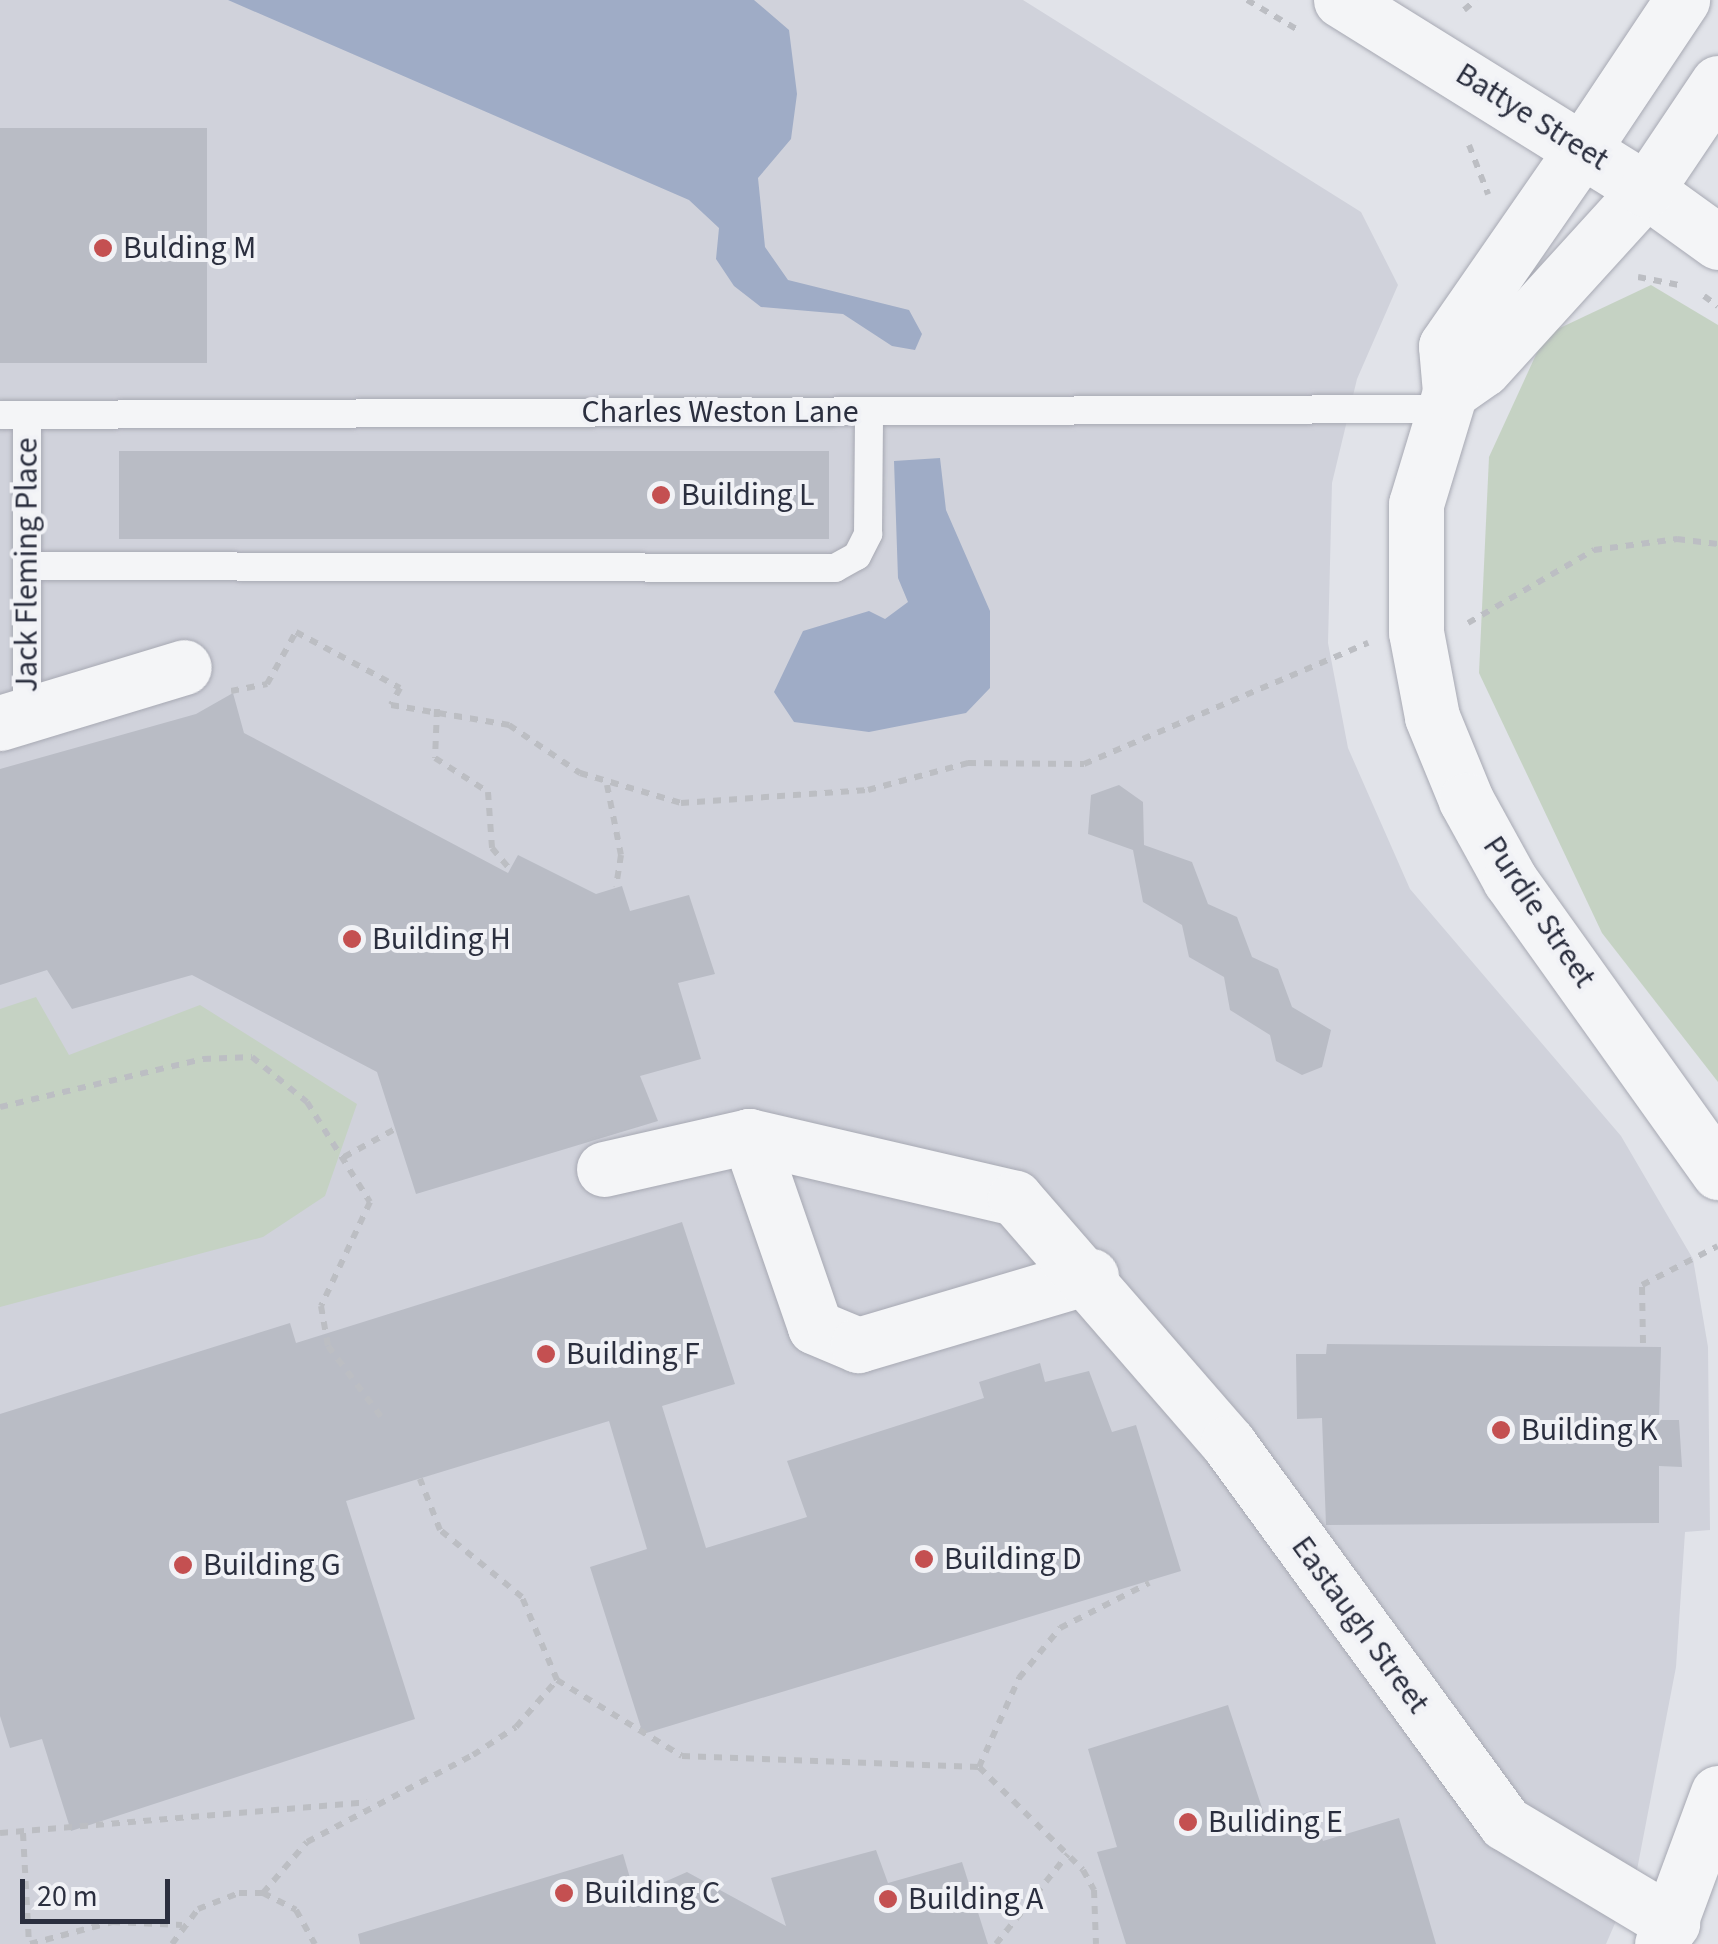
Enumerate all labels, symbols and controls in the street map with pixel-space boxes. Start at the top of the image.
street label: Battye Street [1449,55,1615,179]
place label: Bulding M [123,229,256,267]
marker: Bulding M [92,237,114,259]
street label: Charles Weston Lane [581,393,859,431]
street label: Jack Fleming Place [8,438,46,692]
place label: Building L [681,476,814,514]
marker: Building L [650,484,672,506]
street label: Purdie Street [1474,829,1604,995]
place label: Building H [372,920,511,958]
marker: Building H [341,928,363,950]
place label: Building F [566,1335,700,1373]
marker: Building F [535,1343,557,1365]
place label: Building K [1521,1411,1657,1449]
marker: Building K [1490,1419,1512,1441]
street label: Eastaugh Street [1283,1529,1437,1721]
place label: Building D [944,1540,1082,1578]
place label: Building G [203,1546,341,1584]
marker: Building D [913,1548,935,1570]
marker: Building G [172,1554,194,1576]
place label: Buliding E [1208,1803,1343,1841]
marker: Buliding E [1177,1811,1199,1833]
scale bar [25,1859,175,1921]
place label: Building C [584,1874,720,1912]
text: 20 m [37,1875,98,1918]
place label: Building A [908,1880,1043,1918]
marker: Building C [553,1882,575,1904]
marker: Building A [877,1888,899,1910]

